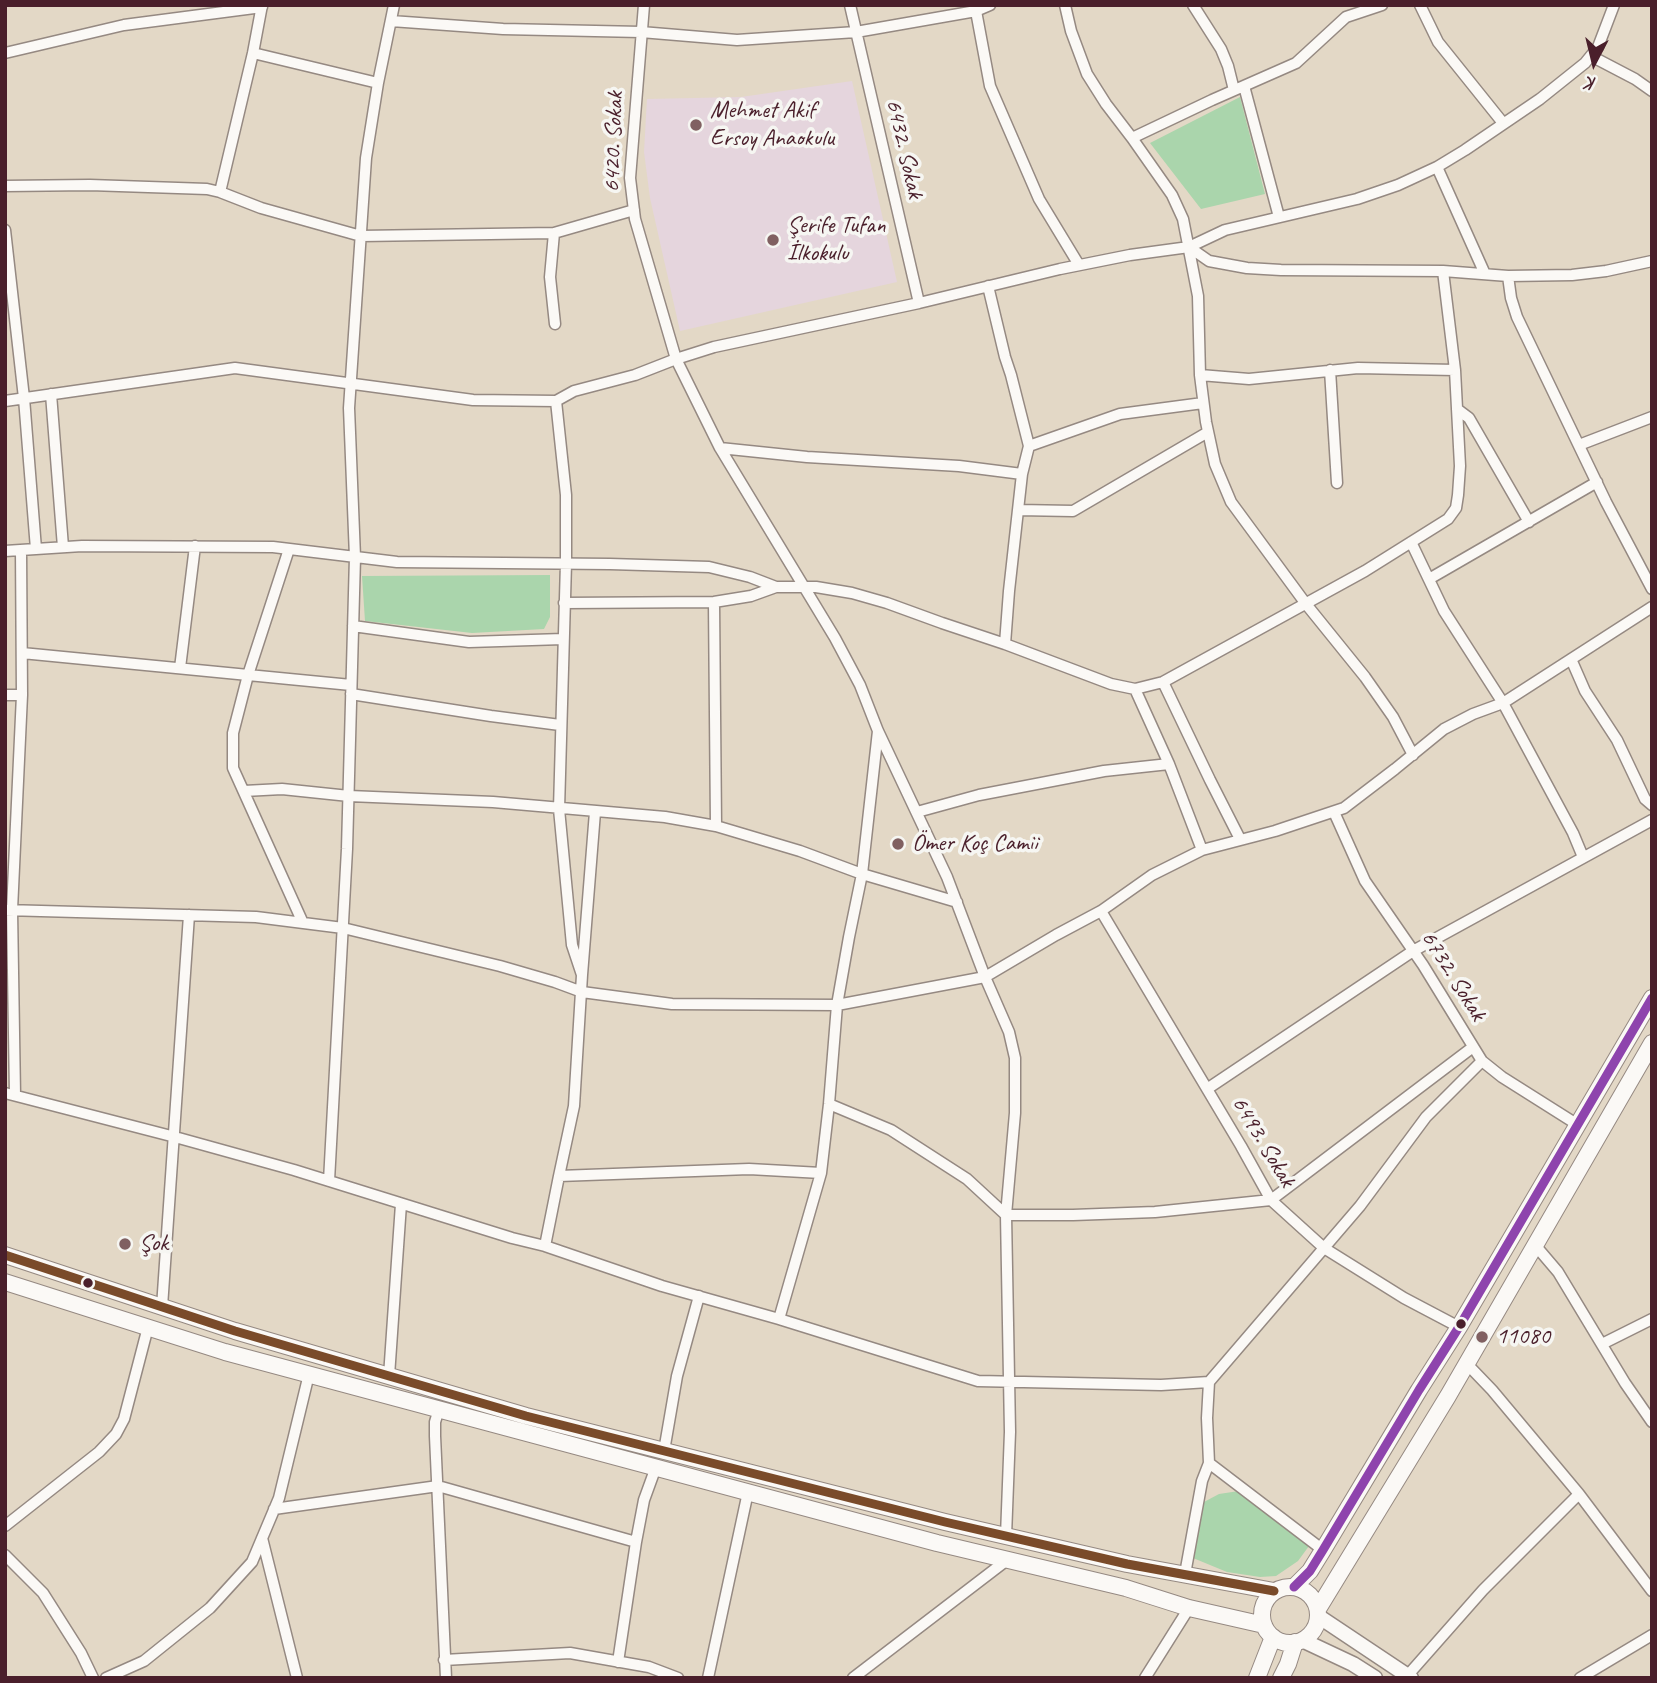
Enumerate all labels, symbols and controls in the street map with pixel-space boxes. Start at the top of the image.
north arrow [1559,28,1629,98]
text: K [1585,71,1598,96]
street label: 6420. Sokak [598,91,630,193]
place label: Mehmet Akif Ersoy Anaokulu [710,97,834,153]
street label: 6432. Sokak [879,97,929,201]
marker: Mehmet Akif Ersoy Anaokulu [688,117,704,133]
place label: Şerife Tufan İlkokulu [787,212,886,268]
marker: Şerife Tufan İlkokulu [765,232,781,248]
place label: Ömer Koç Camii [912,830,1037,858]
marker: Ömer Koç Camii [890,836,906,852]
street label: 6732. Sokak [1414,926,1492,1026]
street label: 6493. Sokak [1225,1091,1301,1193]
place label: Şok [139,1230,168,1258]
marker: Şok [117,1236,133,1252]
unlabelled marker [81,1276,95,1290]
unlabelled marker [1454,1317,1468,1331]
place label: 11080 [1496,1323,1550,1351]
marker: 11080 [1474,1329,1490,1345]

